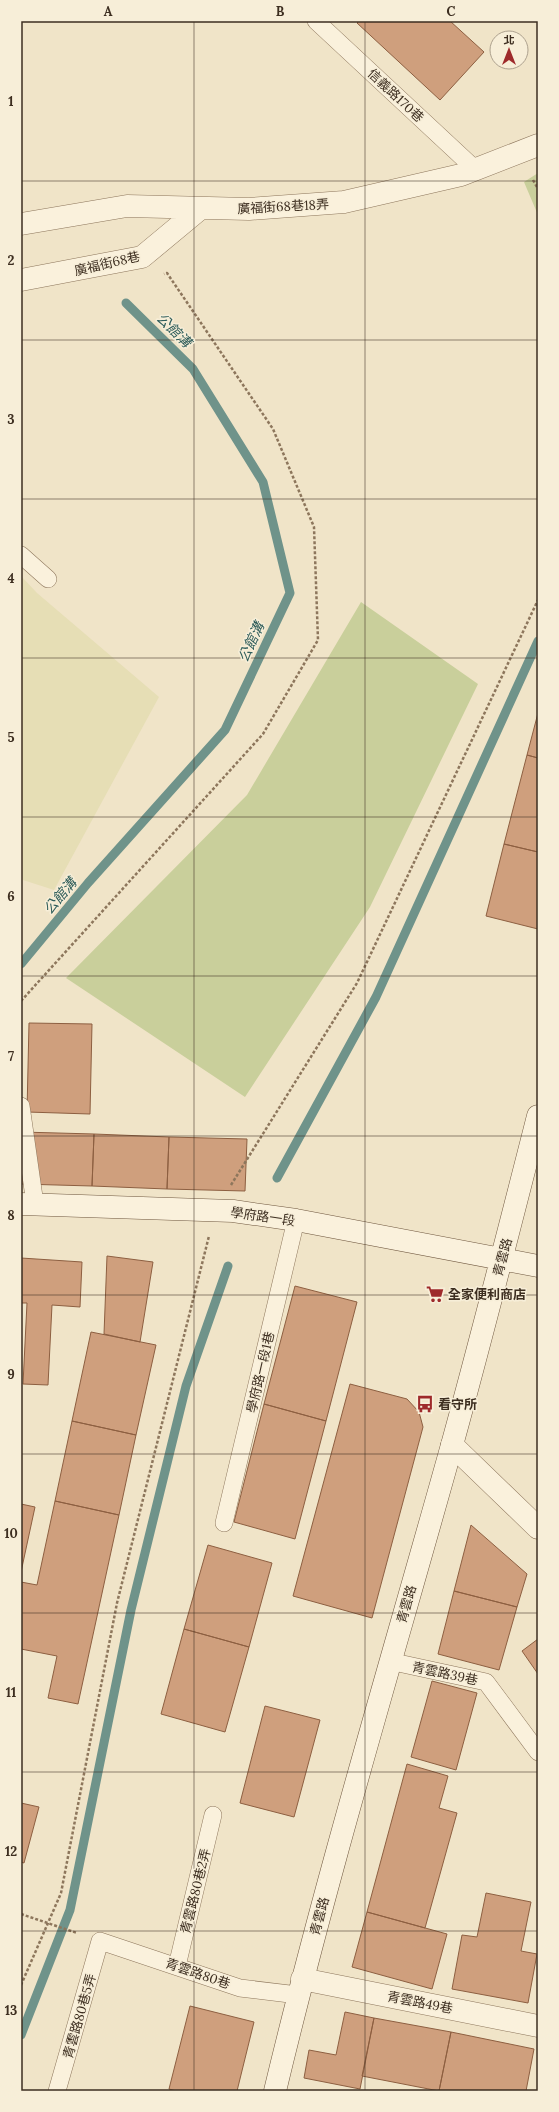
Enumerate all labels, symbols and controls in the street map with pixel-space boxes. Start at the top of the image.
text: A [104,3,113,20]
text: B [276,3,285,20]
text: C [447,3,456,20]
north arrow [489,30,529,70]
text: 北 [504,33,515,47]
street label: 信義路170巷 [364,65,427,126]
text: 1 [8,93,14,110]
street label: 廣福街68巷18弄 [237,196,329,217]
street label: 廣福街68巷 [73,248,142,279]
text: 2 [8,252,15,269]
water label: 公館溝 [153,309,197,352]
text: 3 [7,411,15,428]
text: 4 [7,570,15,587]
water label: 公館溝 [234,617,269,665]
text: 5 [7,729,15,746]
water label: 公館溝 [40,873,82,918]
text: 6 [7,888,15,905]
text: 7 [8,1048,14,1065]
street label: 學府路一段 [230,1204,296,1229]
text: 8 [7,1207,15,1224]
street label: 青雲路 [489,1236,516,1278]
supermarket icon: 全家便利商店 [425,1284,445,1304]
place label: 全家便利商店 [448,1286,526,1303]
street label: 學府路一段1巷 [243,1330,278,1414]
text: 9 [7,1366,15,1383]
bus stop icon: 看守所 [415,1394,435,1414]
place label: 看守所 [438,1396,477,1413]
text: 10 [4,1525,18,1542]
street label: 青雲路 [393,1583,420,1625]
street label: 青雲路39巷 [410,1658,479,1689]
text: 11 [6,1684,16,1701]
text: 12 [5,1843,17,1860]
street label: 青雲路80巷2弄 [177,1847,214,1936]
street label: 青雲路 [306,1895,333,1937]
street label: 青雲路80巷 [163,1954,232,1992]
street label: 青雲路80巷5弄 [59,1972,100,2061]
street label: 青雲路49巷 [386,1988,454,2017]
text: 13 [5,2002,17,2019]

